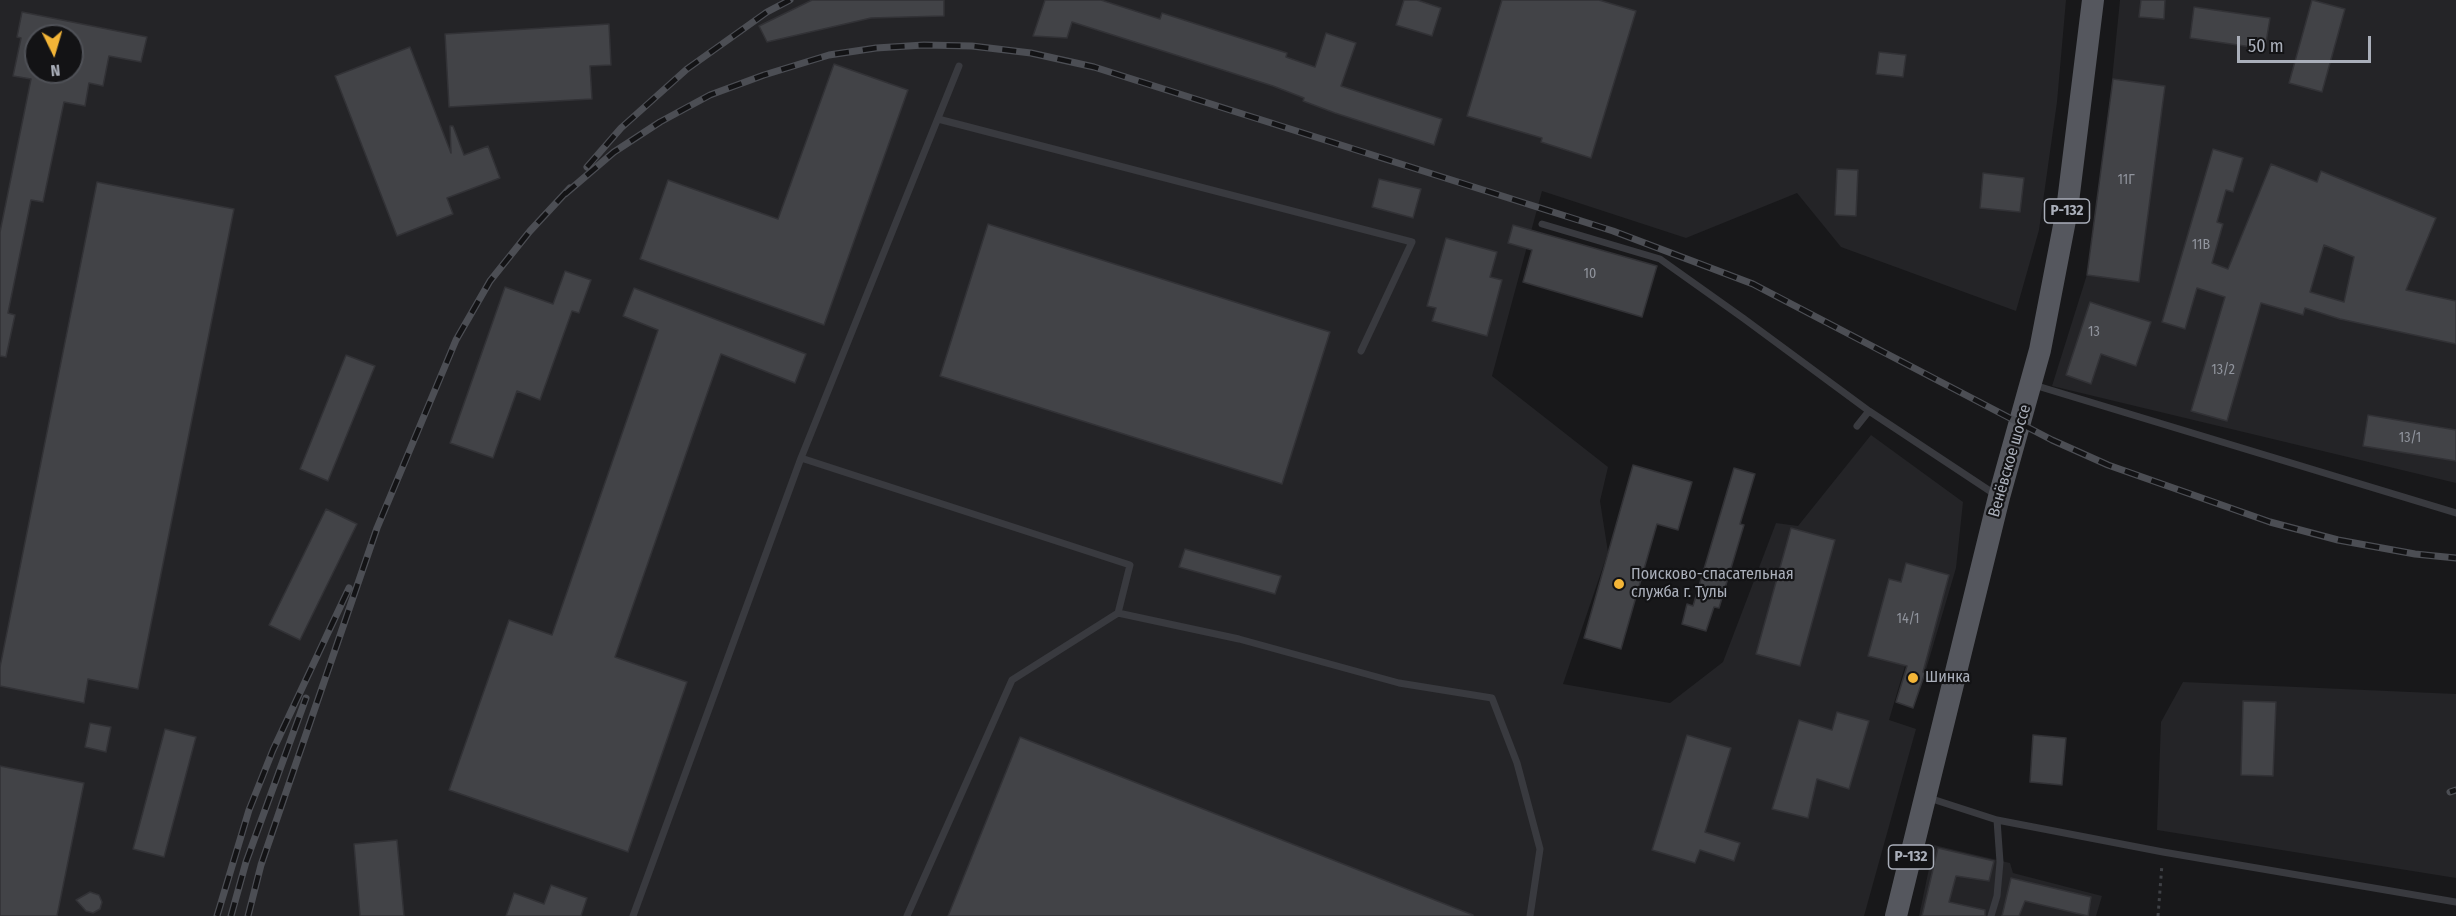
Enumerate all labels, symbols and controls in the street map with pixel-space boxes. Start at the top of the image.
north arrow [24,24,84,84]
scale bar [2240,24,2374,62]
text: 50 m [2248,35,2284,57]
text: N [50,61,61,80]
house number: 11Г [2117,172,2135,188]
road number: Р-132 [2044,199,2090,223]
house number: 11В [2192,237,2210,253]
house number: 10 [1584,266,1596,282]
house number: 13 [2088,324,2100,340]
house number: 13/2 [2211,362,2235,378]
street label: Венёвское шоссе [1985,403,2035,519]
house number: 13/1 [2399,430,2421,446]
place label: Поисково-спасательная служба г. Тулы [1631,565,1794,603]
marker: Поисково-спасательная служба г. Тулы [1612,577,1626,591]
house number: 14/1 [1896,611,1920,627]
place label: Шинка [1925,668,1970,688]
marker: Шинка [1906,671,1920,685]
road number: Р-132 [1888,845,1934,869]

